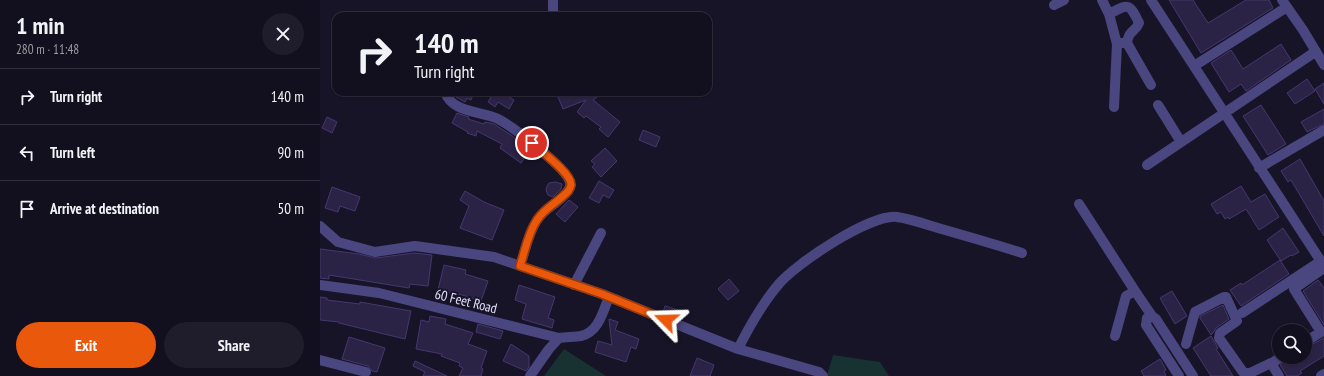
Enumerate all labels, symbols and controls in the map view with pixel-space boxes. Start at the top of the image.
text: 1 min [16,10,64,41]
button: close [262,13,304,55]
text: 140 m [414,24,478,61]
icon: right [348,28,400,80]
text: 280 m · 11:48 [16,41,79,58]
text: Turn right [414,60,474,83]
icon: right [16,86,38,108]
text: Turn right [50,87,102,106]
text: 140 m [271,87,304,106]
pin [515,126,549,160]
icon: arrive [521,132,543,154]
icon: left [16,142,38,164]
text: Turn left [50,143,95,162]
text: 90 m [278,143,304,162]
icon: arrive [16,198,38,220]
text: Arrive at destination [50,199,159,218]
text: 50 m [278,199,304,218]
street label: 60 Feet Road [433,285,499,317]
position arrow [645,299,687,341]
button: Exit [16,322,156,368]
button: Share [164,322,304,368]
map controls [1272,324,1312,364]
button: search [1272,324,1312,364]

